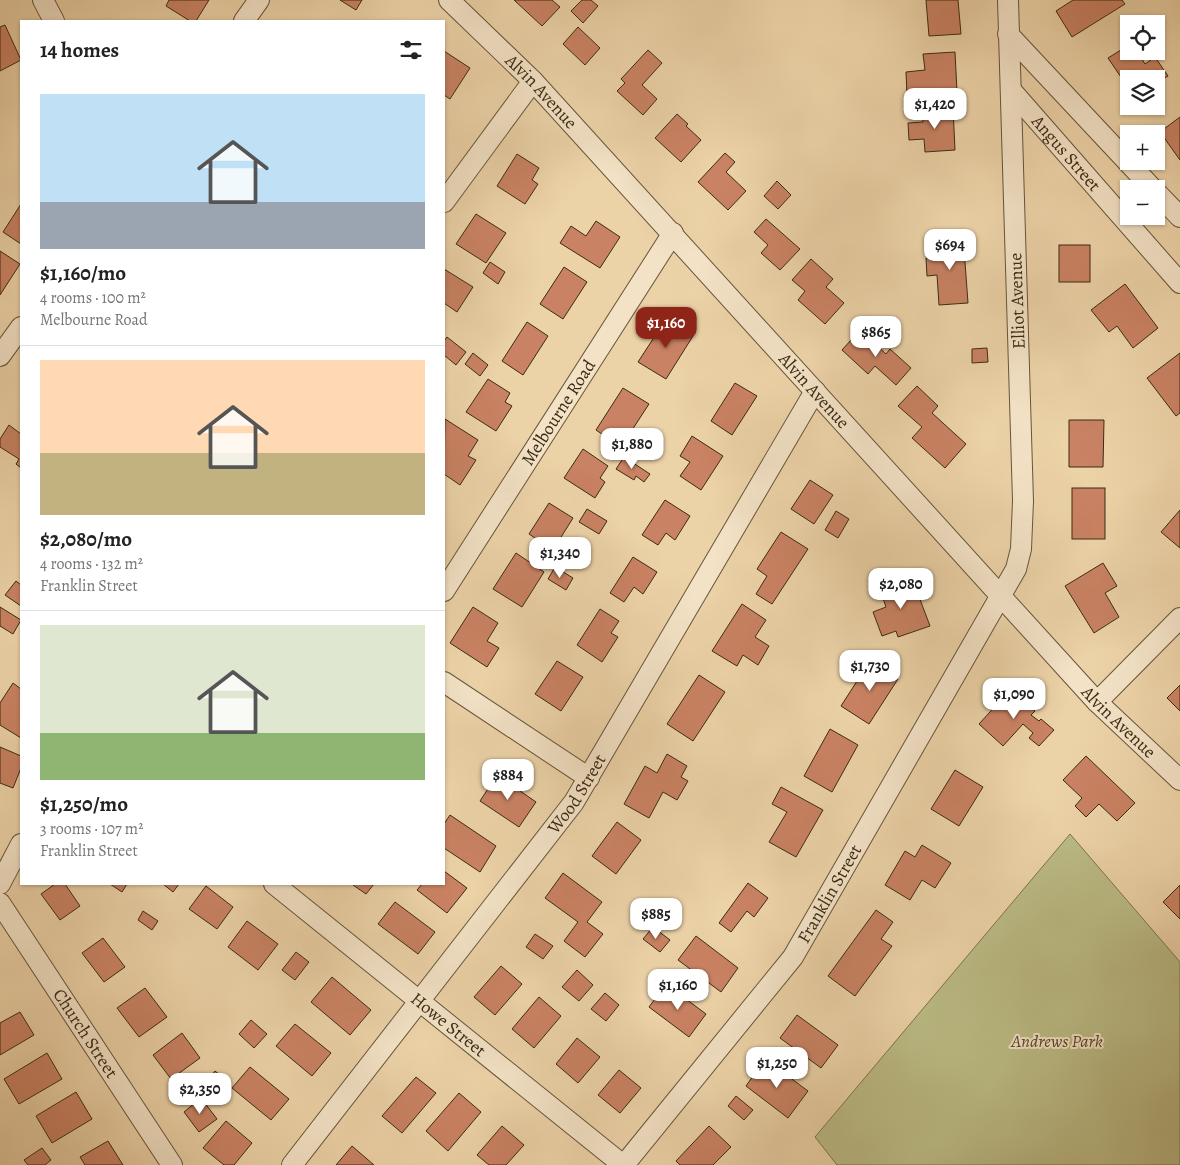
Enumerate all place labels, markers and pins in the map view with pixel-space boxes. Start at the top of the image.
pin: $1,420 [894,88,976,130]
pin: $694 [920,228,980,271]
pin: $1,160 [625,306,707,349]
pin: $865 [846,316,906,358]
pin: $1,880 [591,428,673,470]
pin: $1,340 [519,536,601,579]
pin: $2,080 [860,568,942,610]
pin: $1,730 [829,650,911,692]
pin: $1,090 [973,678,1055,720]
pin: $884 [478,758,538,801]
pin: $885 [626,898,686,940]
pin: $1,160 [637,968,719,1011]
pin: $1,250 [736,1046,818,1089]
pin: $2,350 [159,1072,241,1115]

